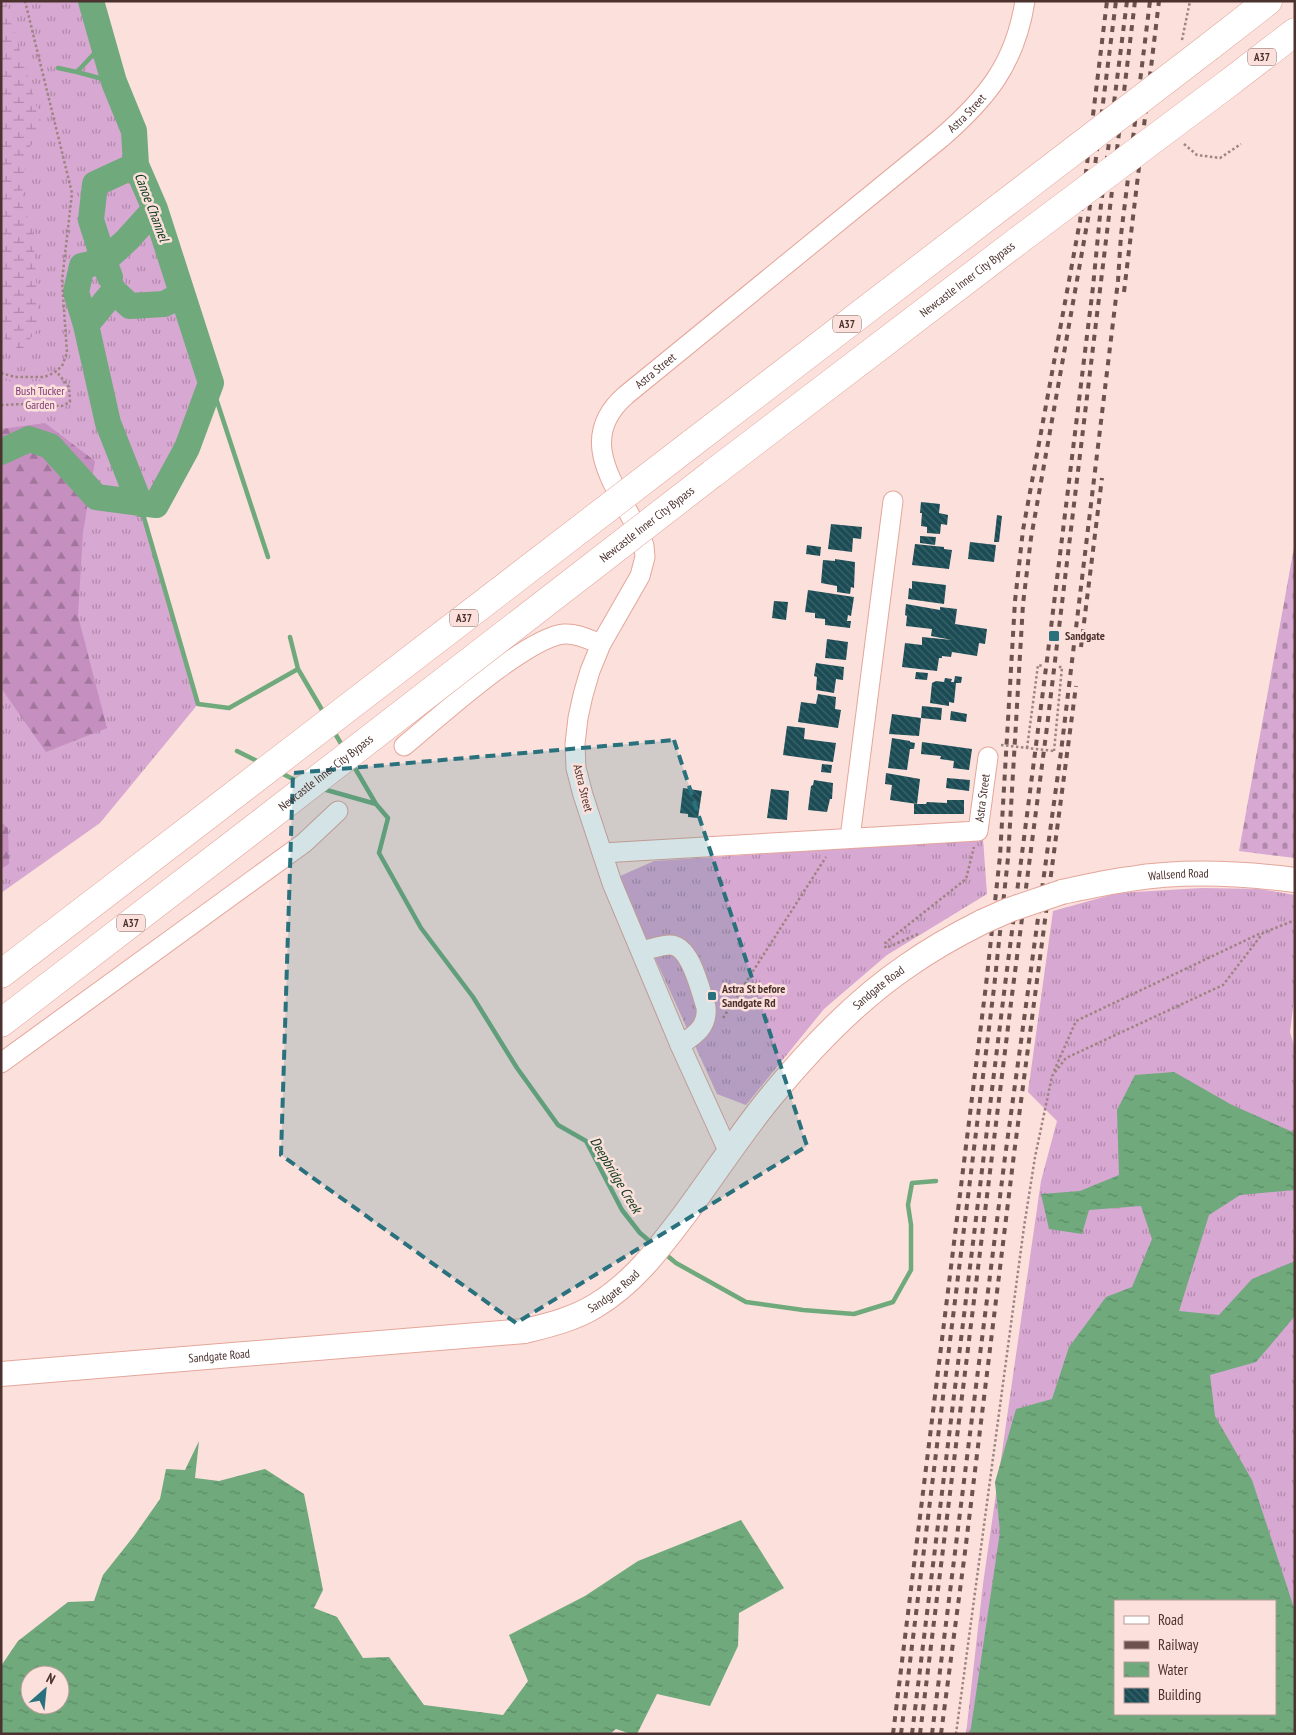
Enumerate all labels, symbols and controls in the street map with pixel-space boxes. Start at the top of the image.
road number: A37 [1248,48,1276,66]
street label: Astra Street [944,90,989,136]
water label: Canoe Channel [131,170,174,246]
street label: Newcastle Inner City Bypass [916,238,1018,320]
road number: A37 [833,316,861,332]
street label: Astra Street [632,349,679,392]
park label: Bush Tucker Garden [15,383,65,412]
street label: Newcastle Inner City Bypass [596,483,697,565]
road number: A37 [450,610,478,626]
place label: Sandgate [1065,628,1105,643]
marker: Sandgate [1047,629,1061,643]
street label: Newcastle Inner City Bypass [275,731,376,814]
street label: Astra Street [570,763,597,814]
street label: Astra Street [971,772,993,823]
street label: Wallsend Road [1147,865,1209,883]
road number: A37 [117,914,145,931]
street label: Sandgate Road [849,962,907,1012]
place label: Astra St before Sandgate Rd [721,981,786,1010]
marker: Astra St before Sandgate Rd [706,990,718,1002]
water label: Deepbridge Creek [586,1134,647,1218]
street label: Sandgate Road [585,1266,642,1316]
street label: Sandgate Road [188,1346,251,1366]
legend [1114,1600,1276,1715]
text: Road [1158,1610,1184,1629]
text: Railway [1158,1635,1199,1654]
text: Water [1158,1660,1189,1679]
north arrow [20,1665,70,1715]
text: N [43,1669,58,1688]
text: Building [1158,1685,1201,1704]

